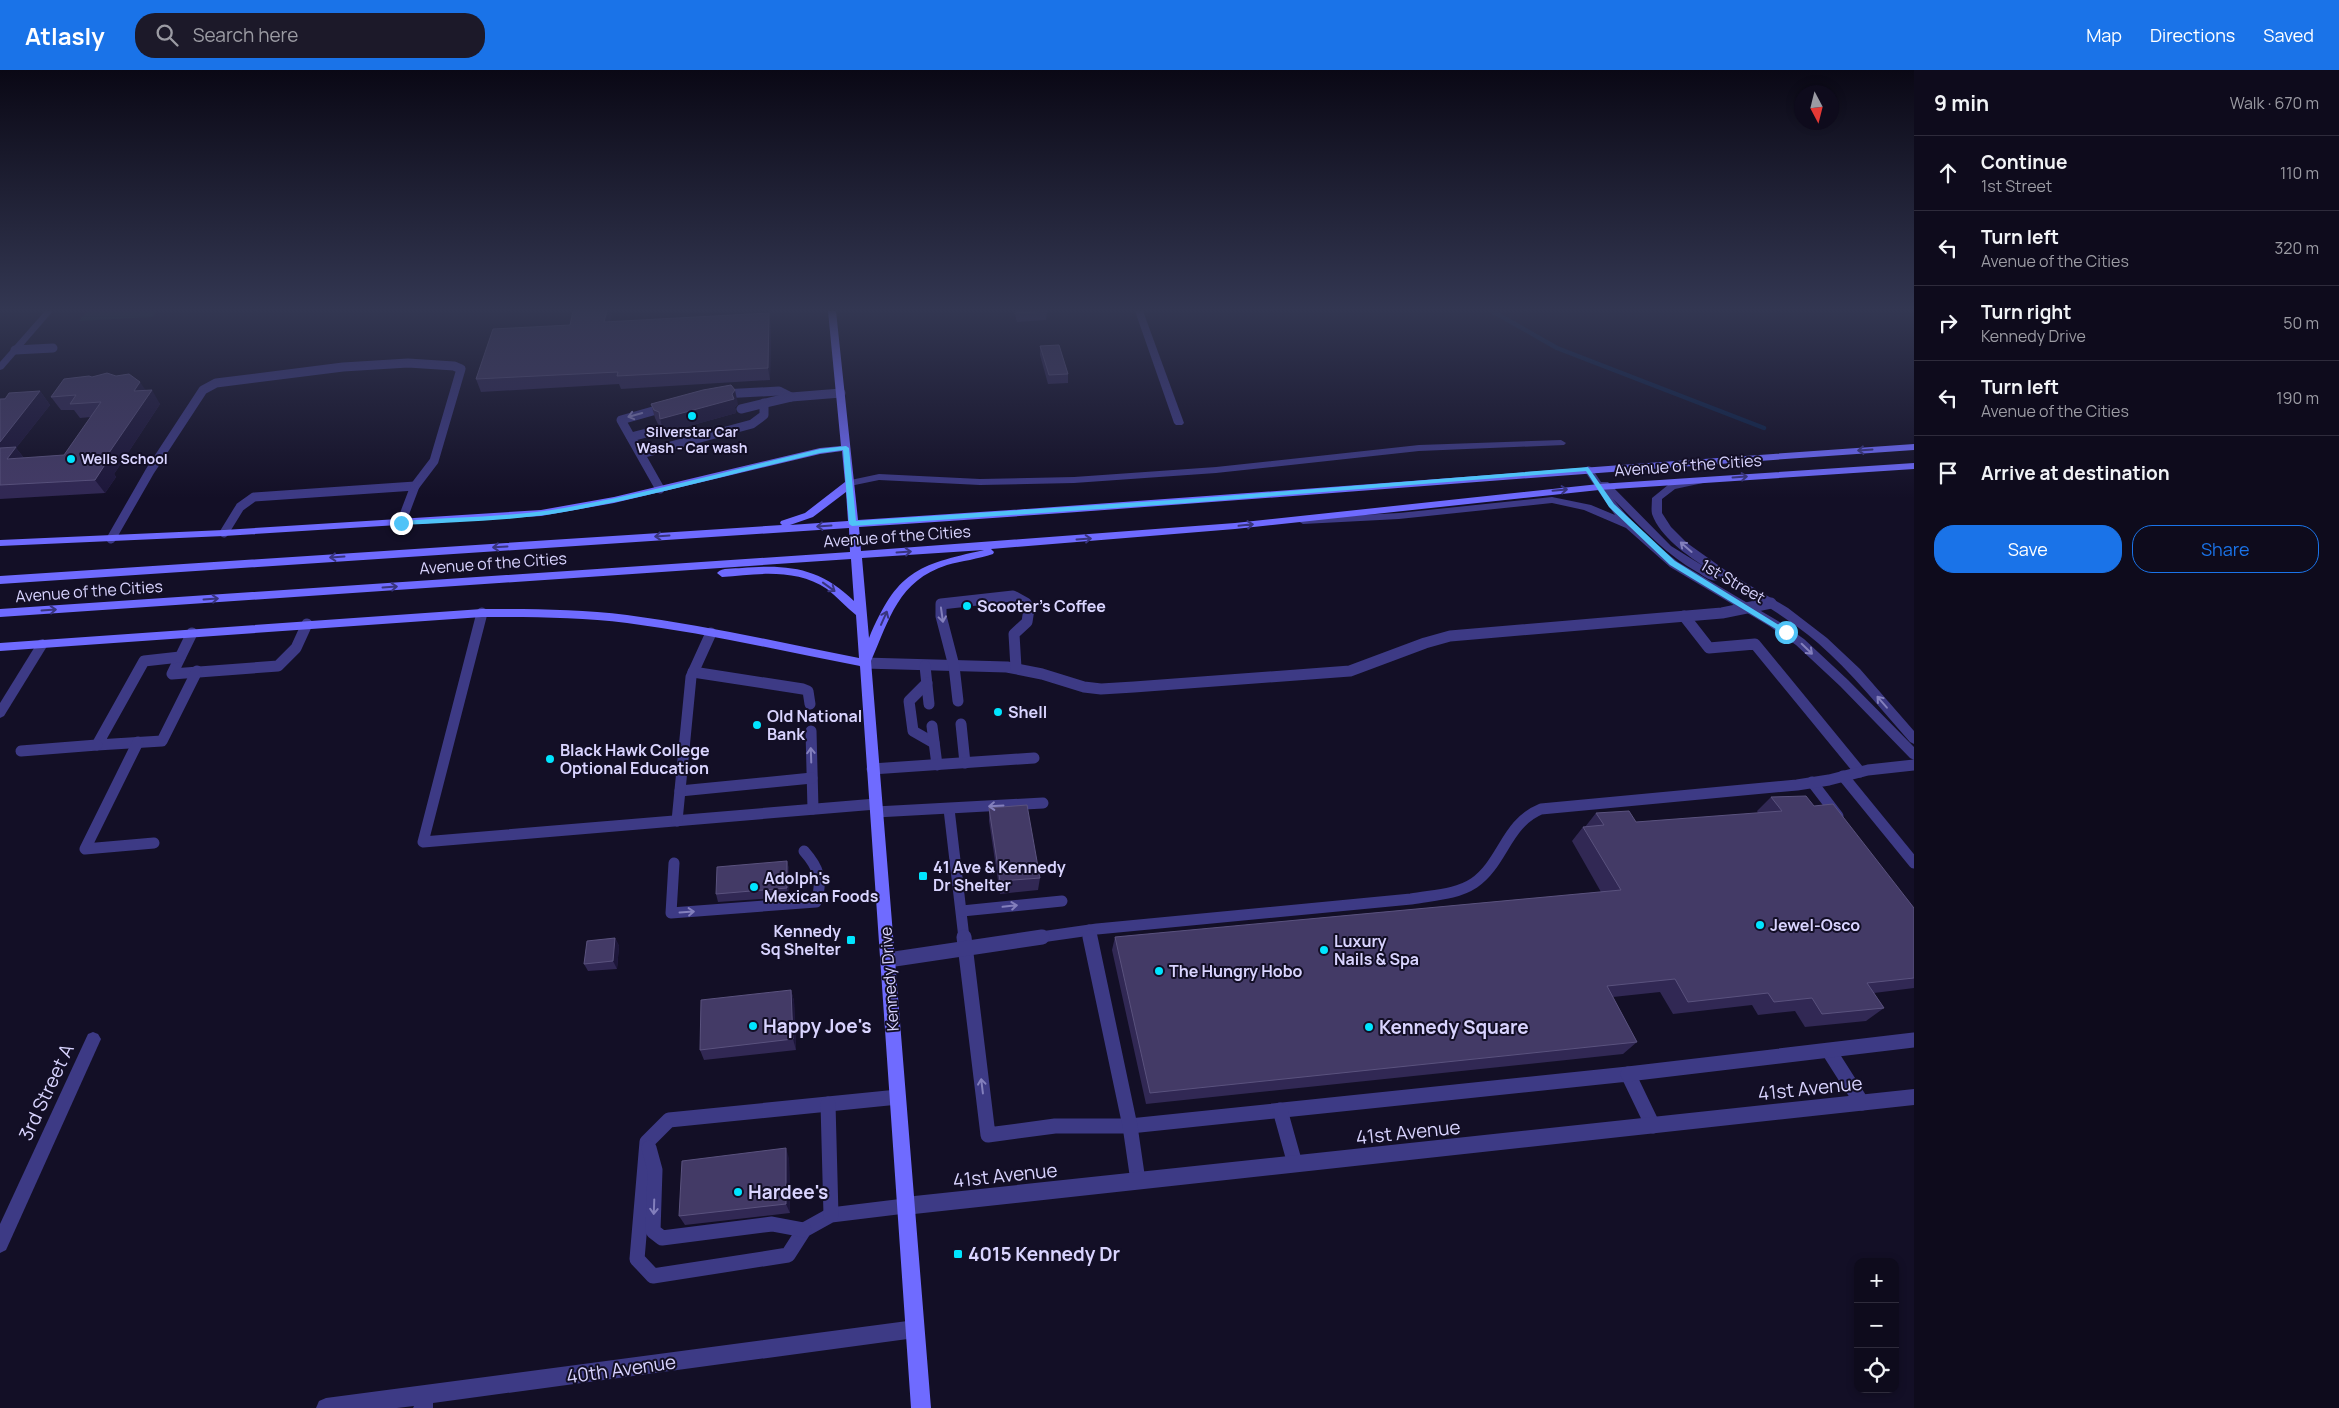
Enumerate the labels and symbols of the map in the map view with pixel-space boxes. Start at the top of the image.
north arrow [1794,85,1839,130]
marker: Silverstar Car Wash - Car wash [686,410,698,422]
one-way arrow [628,411,644,421]
place label: Silverstar Car Wash - Car wash [637,422,747,457]
one-way arrow [1858,446,1874,455]
place label: Wells School [81,449,168,468]
street label: Avenue of the Cities [1613,449,1763,481]
marker: Wells School [65,453,77,465]
one-way arrow [1731,473,1747,482]
one-way arrow [1552,486,1568,495]
route end [390,512,413,535]
street label: Avenue of the Cities [822,520,972,552]
one-way arrow [1238,520,1254,530]
one-way arrow [816,521,832,530]
one-way arrow [654,532,670,541]
one-way arrow [1076,534,1092,543]
one-way arrow [492,542,508,551]
one-way arrow [1680,542,1693,553]
street label: Avenue of the Cities [418,547,568,579]
one-way arrow [896,547,912,556]
one-way arrow [330,553,346,562]
street label: 1st Street [1697,554,1769,608]
street label: Avenue of the Cities [14,575,164,607]
one-way arrow [382,582,398,591]
one-way arrow [822,582,836,592]
one-way arrow [202,594,218,603]
place label: Scooter's Coffee [977,595,1106,617]
marker: Scooter's Coffee [961,600,973,612]
one-way arrow [40,605,56,615]
one-way arrow [937,606,947,622]
one-way arrow [880,611,890,626]
route start [1775,621,1798,644]
one-way arrow [1801,643,1814,655]
one-way arrow [1876,696,1888,709]
place label: Shell [1008,701,1047,723]
place label: Old National Bank [767,705,862,745]
marker: Shell [992,706,1004,718]
marker: Old National Bank [751,719,763,731]
place label: Black Hawk College Optional Education [560,739,710,779]
one-way arrow [807,747,816,763]
marker: Black Hawk College Optional Education [544,753,556,765]
one-way arrow [988,801,1004,810]
place label: 41 Ave & Kennedy Dr Shelter [933,856,1066,896]
place label: Adolph's Mexican Foods [764,867,879,907]
marker: 41 Ave & Kennedy Dr Shelter [917,870,929,882]
marker: Adolph's Mexican Foods [748,881,760,893]
one-way arrow [1002,901,1018,911]
one-way arrow [679,908,695,917]
place label: Jewel-Osco [1770,914,1860,936]
marker: Jewel-Osco [1754,919,1766,931]
place label: Kennedy Sq Shelter [760,920,841,960]
street label: Kennedy Drive [874,926,904,1032]
place label: Luxury Nails & Spa [1334,930,1419,970]
marker: Kennedy Sq Shelter [845,934,857,946]
marker: Luxury Nails & Spa [1318,944,1330,956]
place label: The Hungry Hobo [1169,960,1303,982]
marker: The Hungry Hobo [1153,965,1165,977]
place label: Happy Joe's [763,1013,872,1039]
place label: Kennedy Square [1379,1014,1529,1040]
marker: Happy Joe's [747,1020,759,1032]
marker: Kennedy Square [1363,1021,1375,1033]
street label: 3rd Street A [12,1039,80,1145]
street label: 41st Avenue [1756,1070,1864,1106]
one-way arrow [977,1078,987,1094]
street label: 41st Avenue [1354,1114,1462,1150]
street label: 41st Avenue [951,1157,1059,1193]
place label: Hardee's [748,1179,828,1205]
marker: Hardee's [732,1186,744,1198]
one-way arrow [649,1198,659,1214]
place label: 4015 Kennedy Dr [968,1241,1121,1267]
marker: 4015 Kennedy Dr [952,1248,964,1260]
street label: 40th Avenue [564,1348,678,1390]

